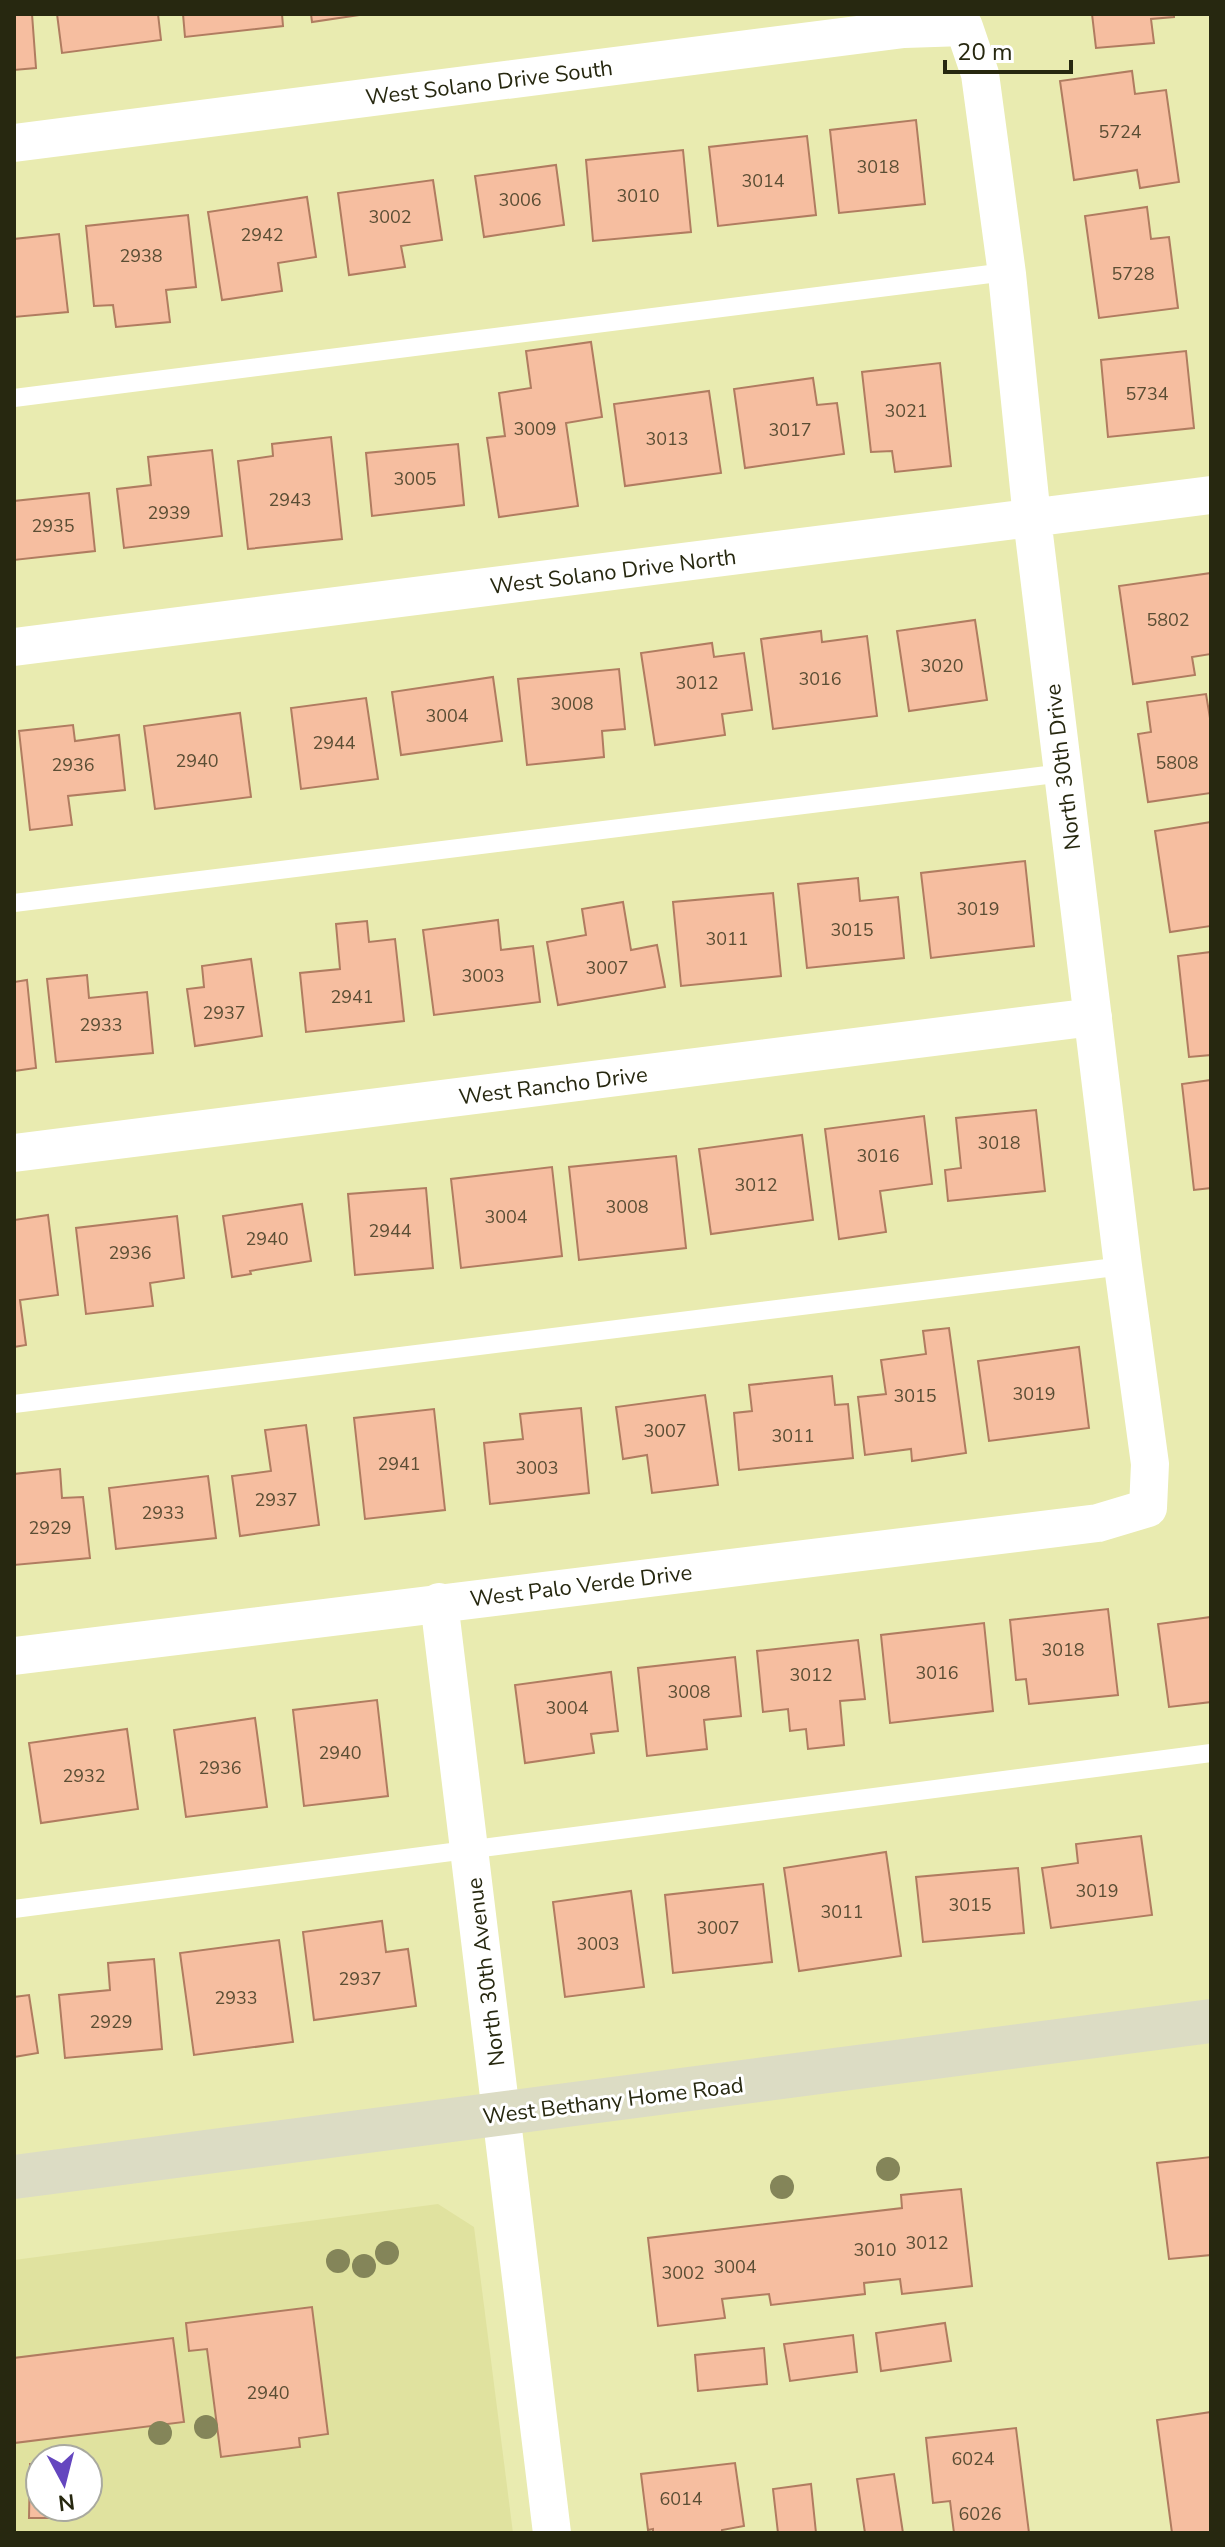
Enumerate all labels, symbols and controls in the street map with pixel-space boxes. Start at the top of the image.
scale bar [945,24,1071,74]
text: 20 m [957,36,1013,68]
street label: West Solano Drive South [364,53,614,113]
house number: 5724 [1098,120,1142,144]
house number: 3018 [856,155,900,179]
house number: 3014 [741,169,785,193]
house number: 3010 [616,184,660,208]
house number: 3006 [498,188,542,212]
house number: 3002 [368,205,412,229]
house number: 2942 [240,223,284,247]
house number: 2938 [119,244,163,268]
house number: 5728 [1111,262,1155,286]
house number: 5734 [1125,382,1169,406]
house number: 3021 [884,399,928,423]
house number: 3009 [513,417,557,441]
house number: 3017 [768,418,812,442]
house number: 3013 [645,427,689,451]
house number: 3005 [393,467,437,491]
house number: 2943 [268,488,312,512]
house number: 2939 [147,501,191,525]
house number: 2935 [31,514,75,538]
street label: West Solano Drive North [488,542,738,602]
house number: 5802 [1146,608,1190,632]
house number: 3020 [920,654,964,678]
house number: 3016 [798,667,842,691]
house number: 3012 [675,671,719,695]
street label: North 30th Drive [1038,682,1088,852]
house number: 3008 [550,692,594,716]
house number: 3004 [425,704,469,728]
house number: 2944 [312,731,356,755]
house number: 2940 [175,749,219,773]
house number: 5808 [1155,751,1199,775]
house number: 2936 [51,753,95,777]
house number: 3019 [956,897,1000,921]
house number: 3015 [830,918,874,942]
house number: 3011 [705,927,749,951]
house number: 3007 [585,956,629,980]
house number: 3003 [461,964,505,988]
house number: 2941 [330,985,374,1009]
house number: 2937 [202,1001,246,1025]
house number: 2933 [79,1013,123,1037]
street label: West Rancho Drive [457,1060,649,1112]
house number: 3018 [977,1131,1021,1155]
house number: 3016 [856,1144,900,1168]
house number: 3012 [734,1173,778,1197]
house number: 3008 [605,1195,649,1219]
house number: 3004 [484,1205,528,1229]
house number: 2944 [368,1219,412,1243]
house number: 2940 [245,1227,289,1251]
house number: 2936 [108,1241,152,1265]
house number: 3019 [1012,1382,1056,1406]
house number: 3015 [893,1384,937,1408]
house number: 3007 [643,1419,687,1443]
house number: 3011 [771,1424,815,1448]
house number: 2941 [377,1452,421,1476]
house number: 3003 [515,1456,559,1480]
house number: 2937 [254,1488,298,1512]
house number: 2933 [141,1501,185,1525]
house number: 2929 [28,1516,72,1540]
street label: West Palo Verde Drive [468,1557,694,1614]
house number: 3018 [1041,1638,1085,1662]
house number: 3016 [915,1661,959,1685]
house number: 3012 [789,1663,833,1687]
house number: 3008 [667,1680,711,1704]
house number: 3004 [545,1696,589,1720]
house number: 2940 [318,1741,362,1765]
house number: 2936 [198,1756,242,1780]
house number: 2932 [62,1764,106,1788]
street label: North 30th Avenue [460,1876,512,2068]
house number: 3019 [1075,1879,1119,1903]
house number: 3015 [948,1893,992,1917]
house number: 3011 [820,1900,864,1924]
house number: 3007 [696,1916,740,1940]
house number: 3003 [576,1932,620,1956]
house number: 2937 [338,1967,382,1991]
house number: 2933 [214,1986,258,2010]
house number: 2929 [89,2010,133,2034]
street label: West Bethany Home Road [481,2070,745,2132]
house number: 3012 [905,2231,949,2255]
house number: 3010 [853,2238,897,2262]
house number: 3004 [713,2255,757,2279]
house number: 3002 [661,2261,705,2285]
house number: 2940 [246,2381,290,2405]
north arrow [24,2443,104,2523]
house number: 6024 [951,2447,995,2471]
text: N [56,2486,76,2518]
house number: 6014 [659,2487,703,2511]
house number: 6026 [958,2502,1002,2526]

